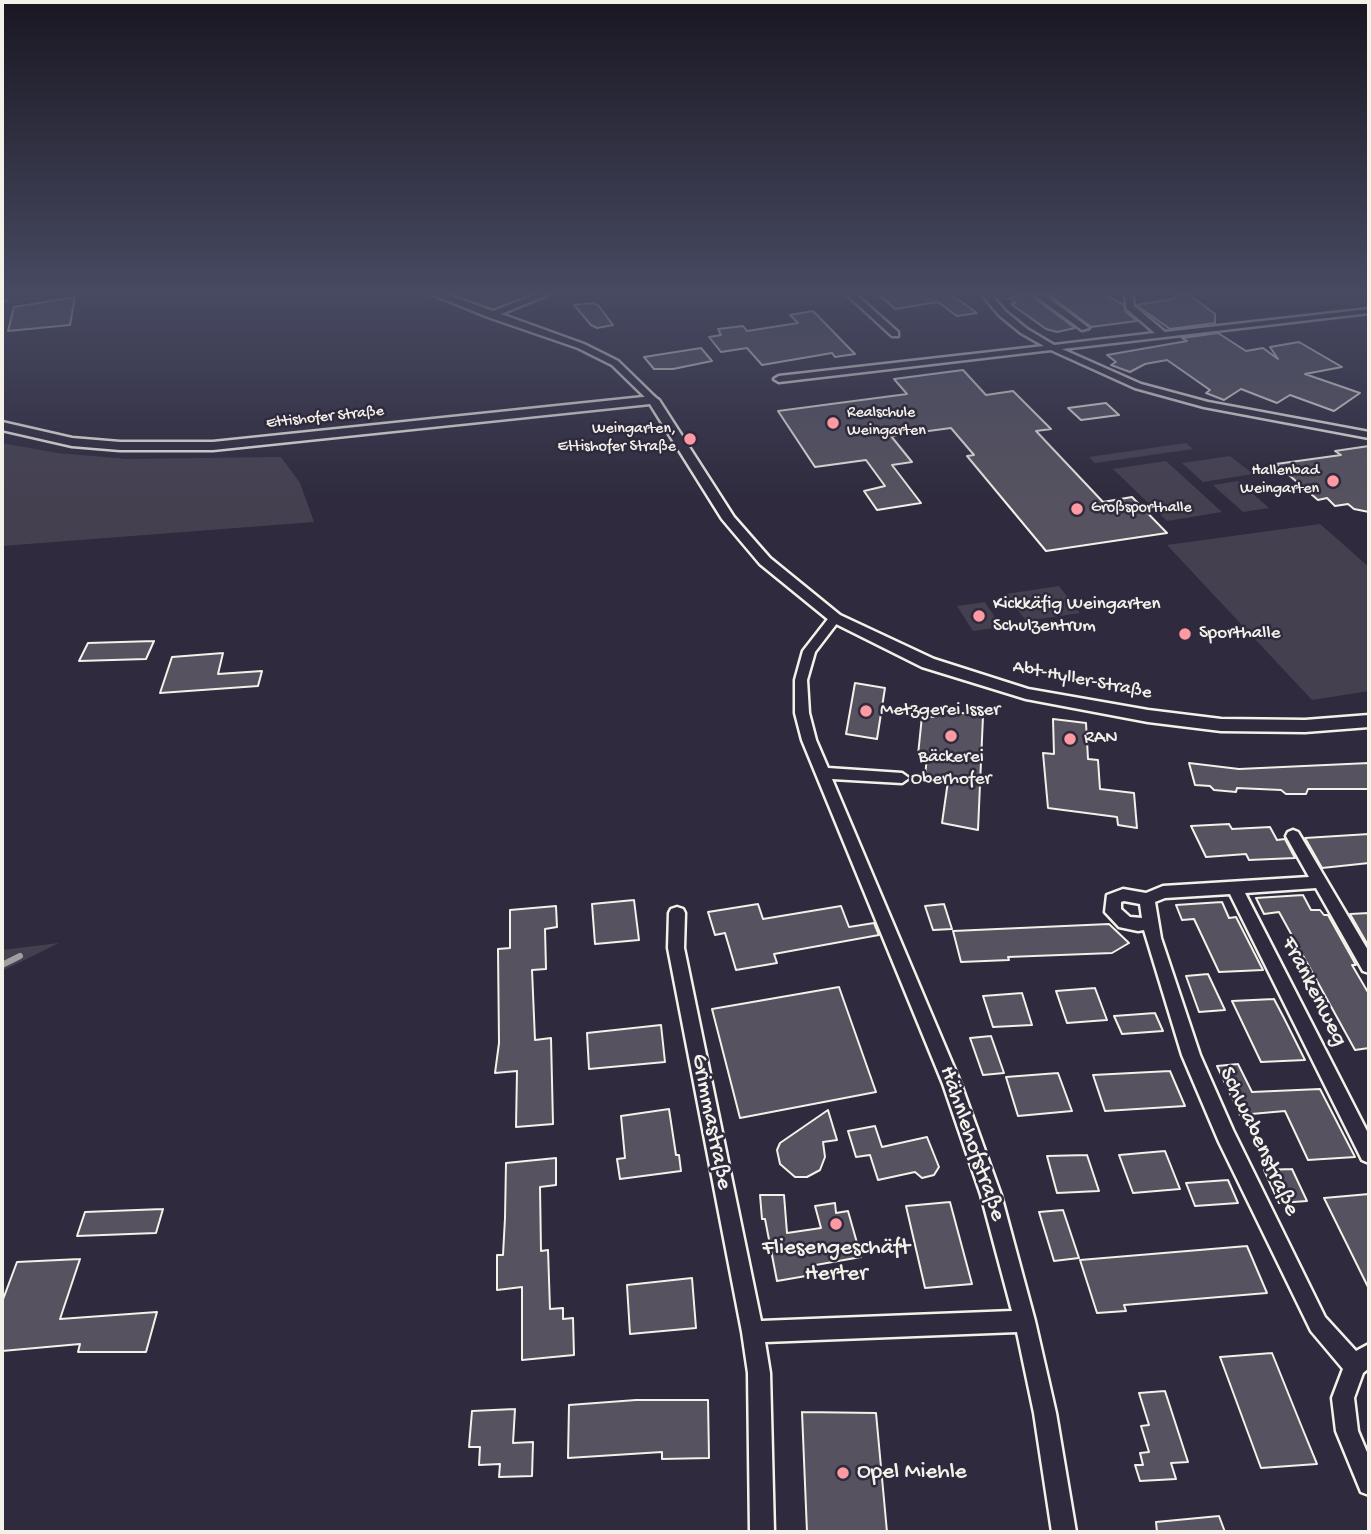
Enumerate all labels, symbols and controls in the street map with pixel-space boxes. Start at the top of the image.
street label: Ettishofer Straße [265,402,385,434]
place label: Realschule Weingarten [847,404,926,442]
marker: Realschule Weingarten [825,415,841,431]
place label: Weingarten, Ettishofer Straße [558,420,676,458]
marker: Weingarten, Ettishofer Straße [682,431,698,447]
place label: Hallenbad Weingarten [1240,462,1319,500]
marker: Hallenbad Weingarten [1325,473,1341,489]
place label: Großsporthalle [1091,499,1192,519]
marker: Großsporthalle [1069,501,1085,517]
place label: Kickkäfig Weingarten Schulzentrum [993,594,1161,638]
marker: Kickkäfig Weingarten Schulzentrum [971,608,987,624]
place label: Sporthalle [1199,623,1280,645]
marker: Sporthalle [1177,626,1193,642]
street label: Abt-Hyller-Straße [1011,656,1153,706]
place label: Metzgerei Isser [880,700,1000,722]
marker: Metzgerei Isser [858,703,874,719]
marker: Bäckerei Oberhofer [943,728,959,744]
place label: RAN [1084,728,1118,750]
marker: RAN [1062,731,1078,747]
place label: Bäckerei Oberhofer [911,747,991,791]
street label: Frankenweg [1274,933,1352,1051]
street label: Grimmastraße [683,1052,737,1192]
street label: Hähnlehofstraße [932,1063,1010,1225]
street label: Schwabenstraße [1211,1063,1305,1221]
marker: Fliesengeschäft Herter [828,1216,844,1232]
place label: Fliesengeschäft Herter [762,1235,910,1289]
place label: Opel Miehle [857,1459,967,1487]
marker: Opel Miehle [835,1465,851,1481]

